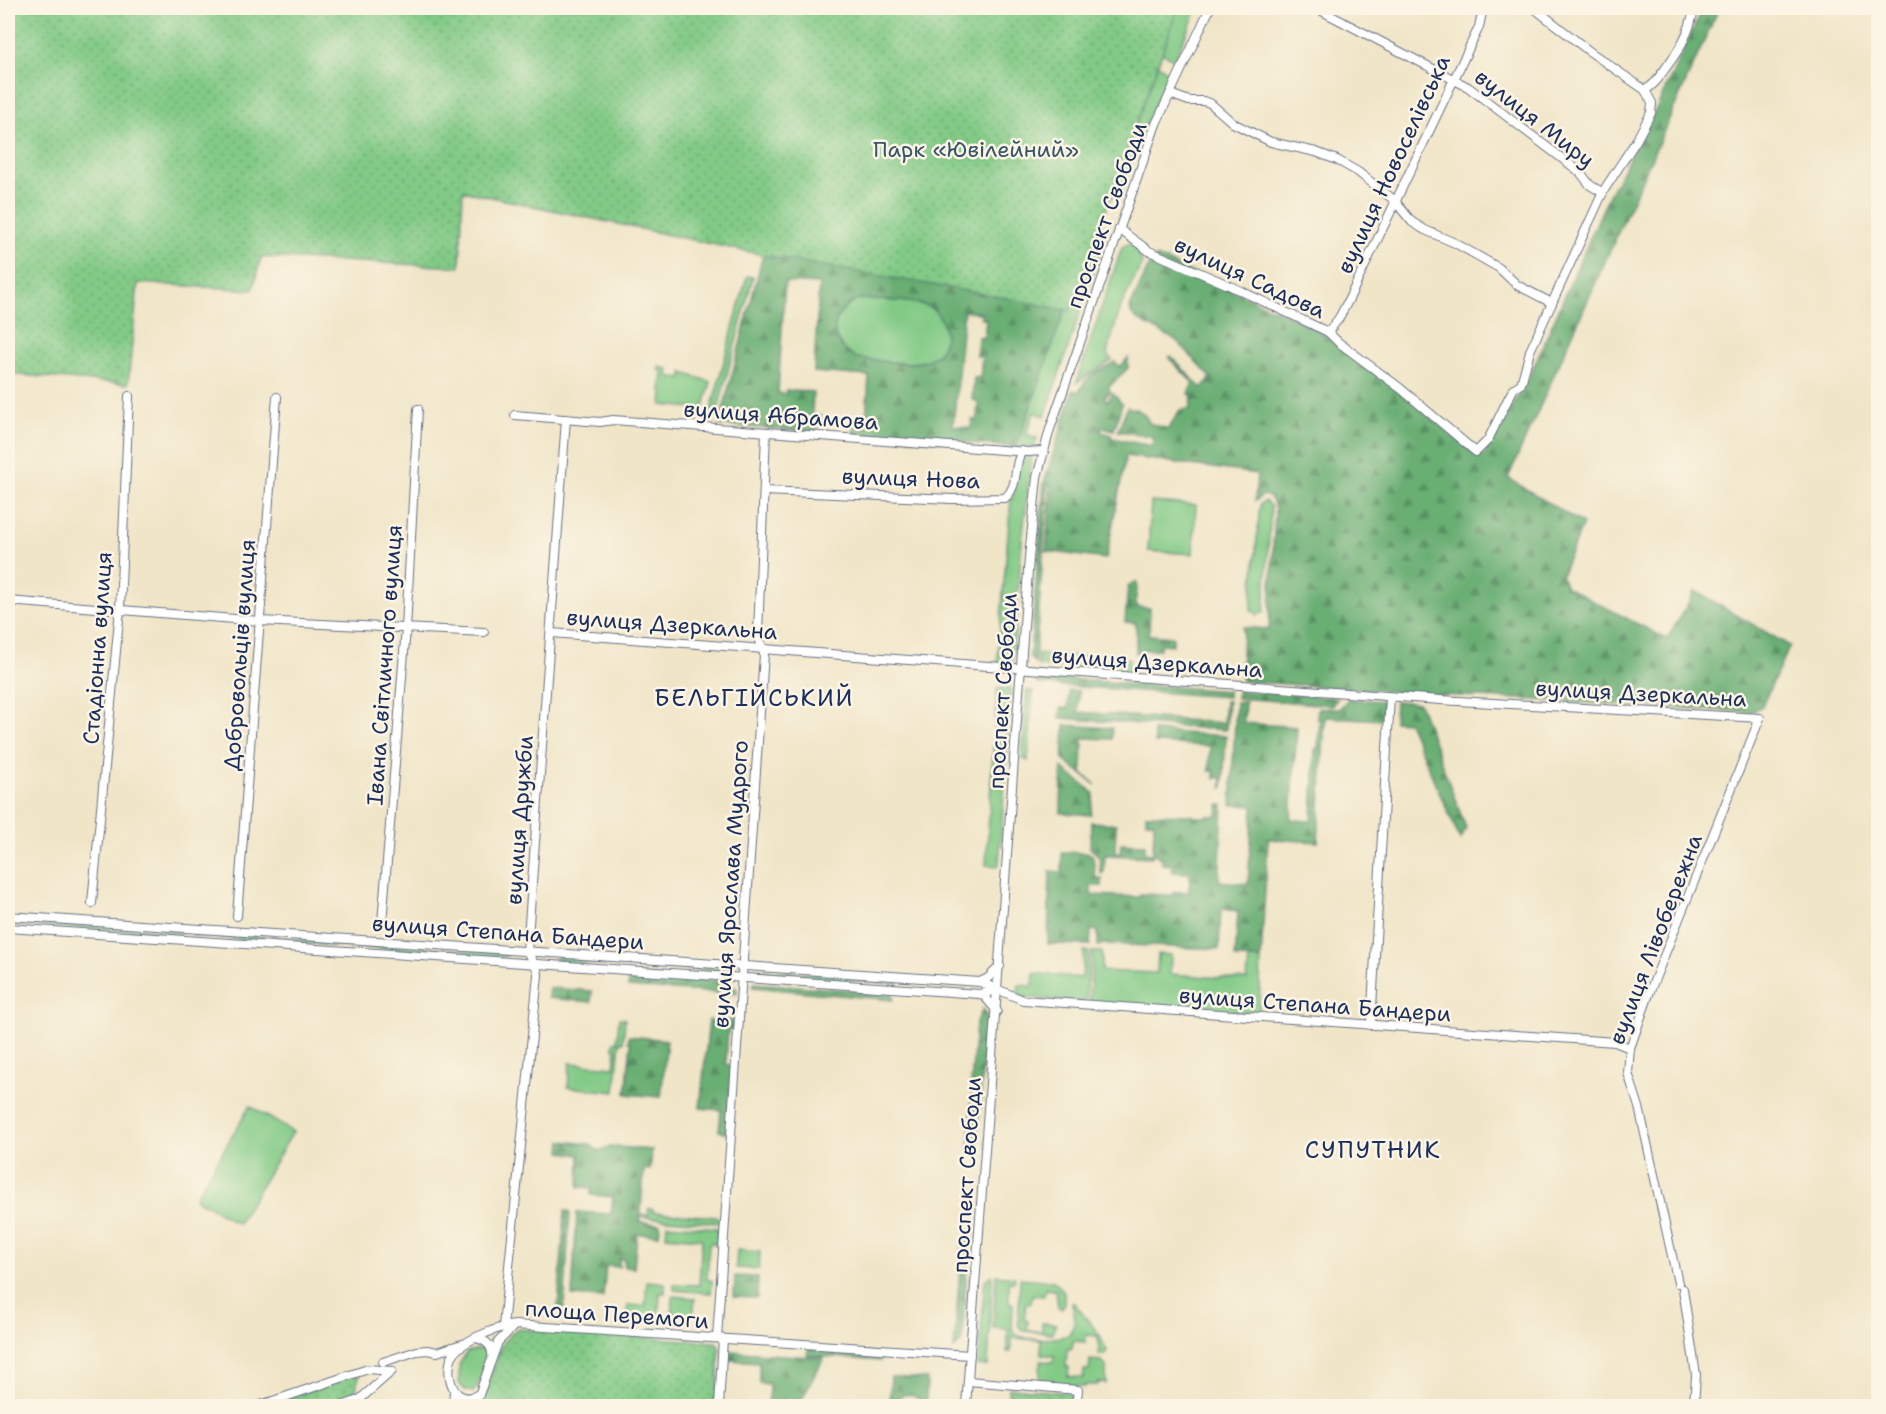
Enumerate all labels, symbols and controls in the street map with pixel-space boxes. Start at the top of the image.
street label: вулиця Новоселівська [1330,50,1457,278]
street label: вулиця Миру [1469,62,1601,174]
street label: проспект Свободи [1059,118,1154,312]
park label: Парк «Ювілейний» [873,135,1079,164]
street label: вулиця Садова [1170,230,1330,325]
street label: вулиця Абрамова [683,394,880,437]
street label: вулиця Нова [841,462,981,495]
street label: Івана Світличного вулиця [360,524,409,807]
street label: Добровольців вулиця [217,538,262,772]
street label: Стадіонна вулиця [76,551,119,745]
street label: проспект Свободи [981,592,1024,790]
street label: вулиця Дзеркальна [566,603,779,646]
street label: вулиця Дзеркальна [1051,641,1264,684]
street label: вулиця Дзеркальна [1535,673,1748,714]
district label: БЕЛЬГІЙСЬКИЙ [654,682,854,714]
street label: вулиця Дружби [499,734,540,906]
street label: вулиця Ярослава Мудрого [706,739,755,1029]
street label: вулиця Лівобережна [1602,830,1709,1048]
street label: вулиця Степана Бандери [371,909,645,956]
street label: вулиця Степана Бандери [1178,981,1452,1028]
street label: проспект Свободи [945,1076,988,1274]
district label: СУПУТНИК [1305,1134,1441,1166]
street label: площа Перемоги [524,1294,710,1335]

